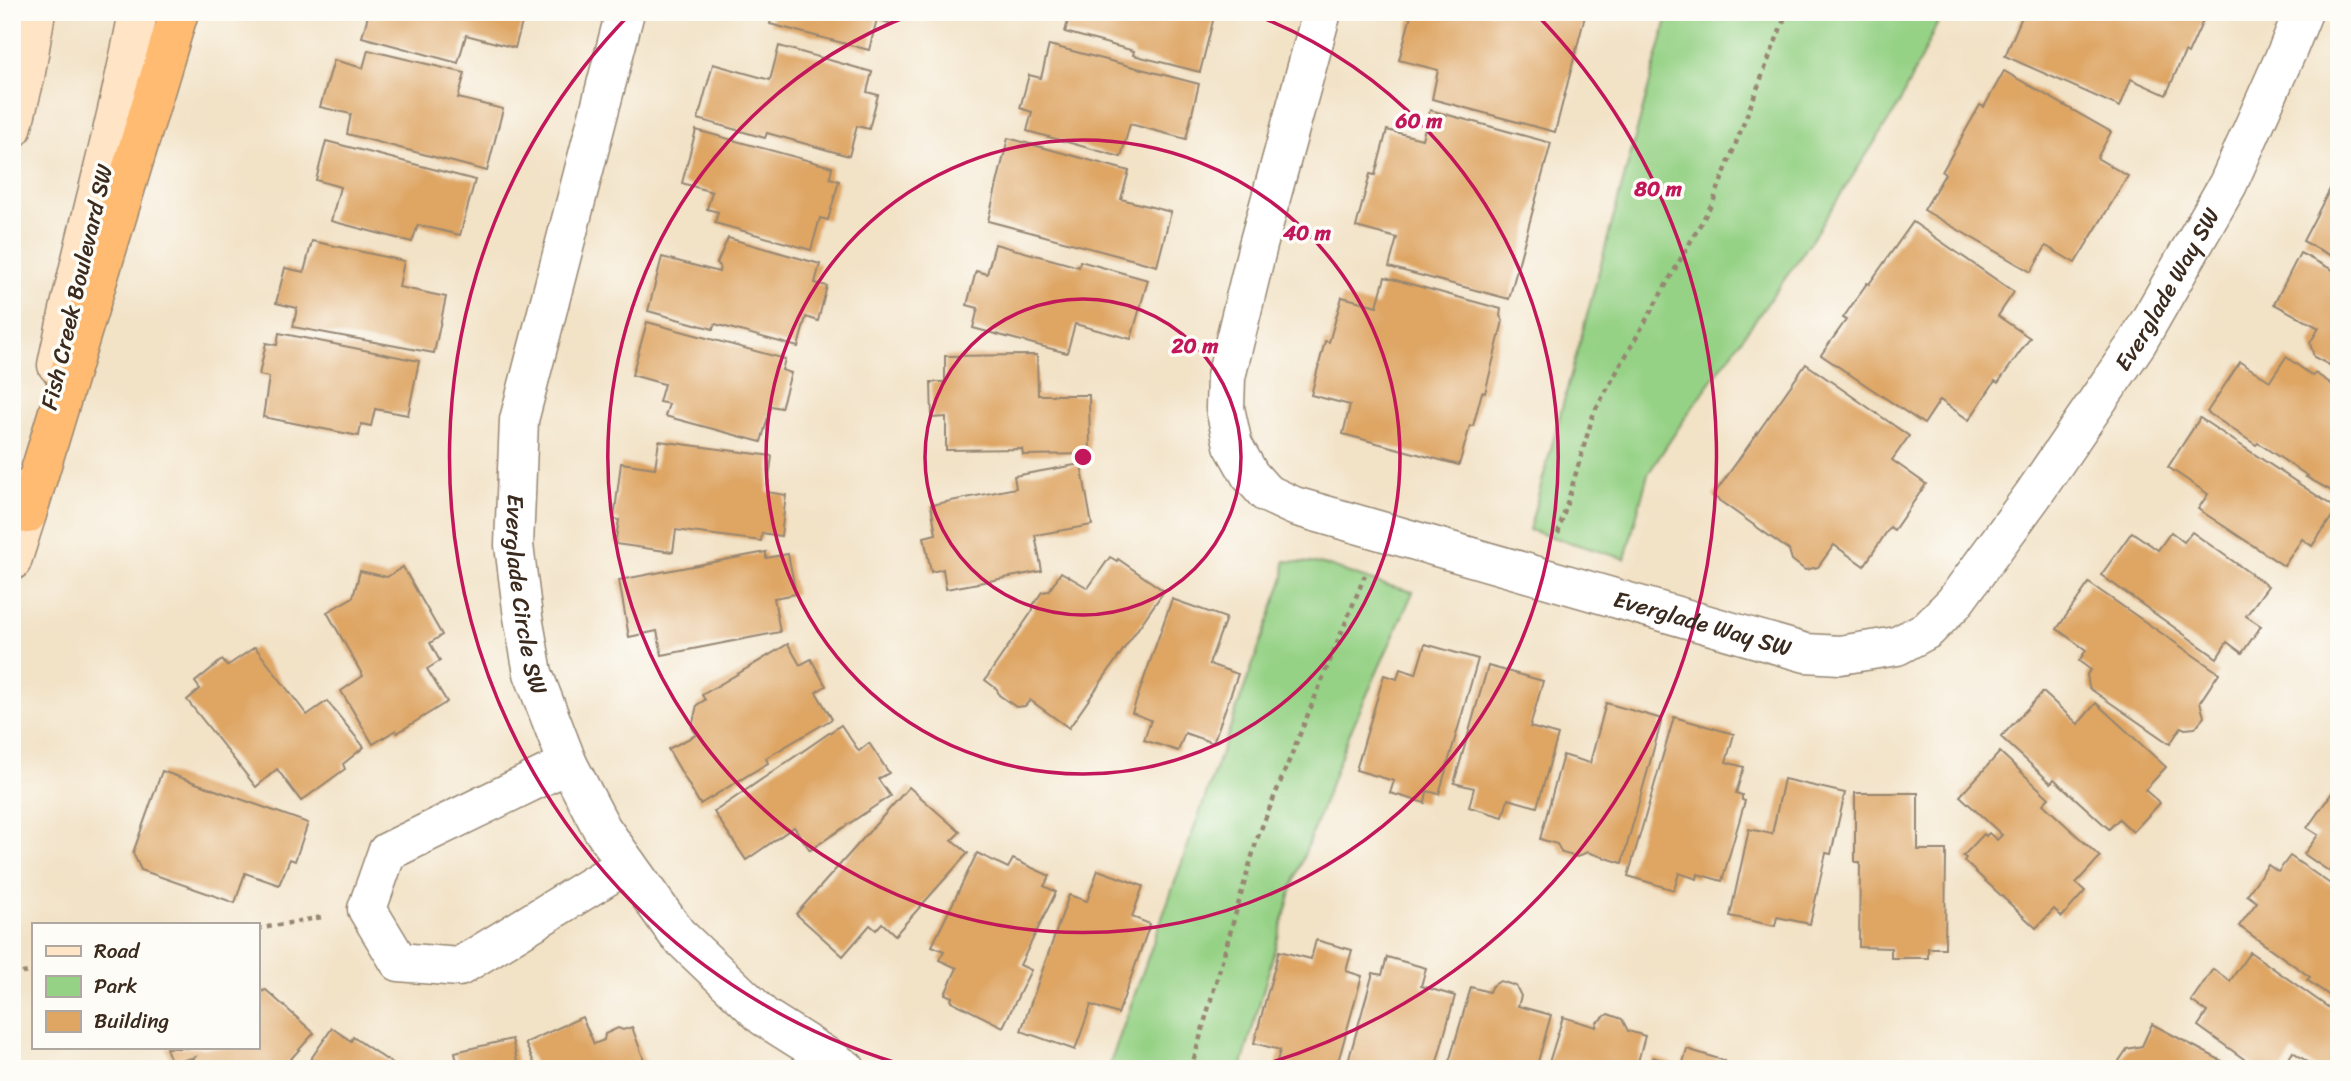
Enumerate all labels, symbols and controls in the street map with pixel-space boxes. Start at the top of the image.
text: 60 m [1395,102,1443,140]
street label: Fish Creek Boulevard SW [29,159,125,414]
text: 80 m [1633,170,1683,208]
street label: Everglade Way SW [2103,199,2231,379]
text: 40 m [1282,214,1332,252]
text: 20 m [1171,327,1219,365]
centre of rings [1071,445,1095,469]
street label: Everglade Circle SW [493,493,560,702]
street label: Everglade Way SW [1609,578,1797,669]
legend [32,923,259,1050]
text: Road [94,932,141,970]
text: Park [94,967,137,1005]
text: Building [94,1002,170,1040]

